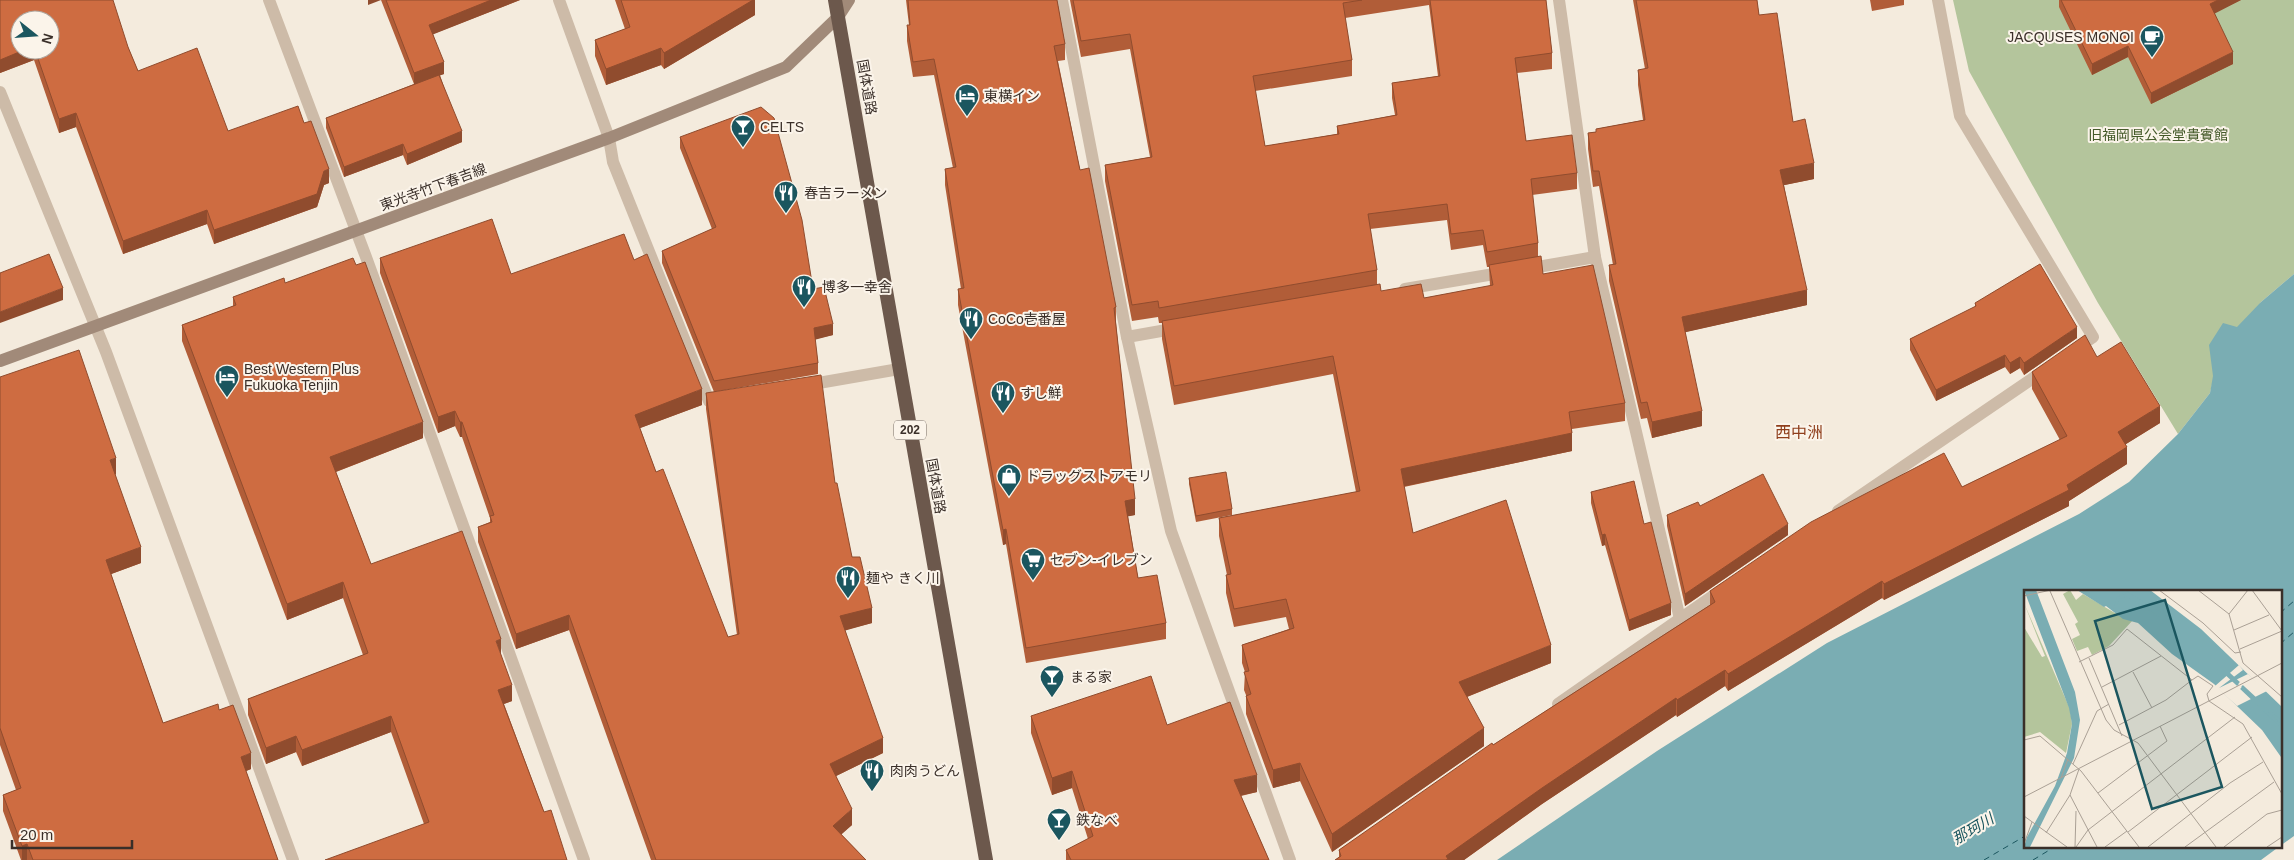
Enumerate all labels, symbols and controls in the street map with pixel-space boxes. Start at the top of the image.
north arrow [10,10,60,60]
cafe icon: JACQUSES MONOI [2139,24,2165,58]
place label: JACQUSES MONOI [2007,29,2134,45]
text: N [38,32,57,46]
street label: 国体道路 [854,58,880,116]
hotel icon: 東横イン [954,83,980,117]
place label: 東横イン [984,88,1040,104]
bar icon: CELTS [730,114,756,148]
place label: CELTS [760,119,804,135]
park label: 旧福岡県公会堂貴賓館 [2088,127,2228,143]
street label: 東光寺竹下春吉線 [378,160,488,214]
restaurant icon: 春吉ラーメン [773,180,799,214]
place label: 春吉ラーメン [804,185,887,201]
restaurant icon: 博多一幸舍 [791,274,817,308]
place label: 博多一幸舍 [822,279,892,295]
restaurant icon: CoCo壱番屋 [958,306,984,340]
place label: CoCo壱番屋 [988,311,1066,327]
place label: Best Western Plus Fukuoka Tenjin [244,361,359,393]
hotel icon: Best Western Plus Fukuoka Tenjin [214,364,240,398]
restaurant icon: すし鮮 [990,380,1016,414]
place label: すし鮮 [1020,385,1062,401]
road number: 202 [894,420,926,440]
district label: 西中洲 [1775,424,1823,441]
street label: 国体道路 [923,457,949,515]
shop icon: ドラッグストアモリ [996,463,1022,497]
place label: ドラッグストアモリ [1026,468,1152,484]
supermarket icon: セブン-イレブン [1020,547,1046,581]
place label: セブン-イレブン [1050,552,1153,568]
restaurant icon: 麺や きく川 [835,565,861,599]
place label: 麺や きく川 [866,570,940,586]
inset map [2024,590,2282,848]
bar icon: まる家 [1039,664,1065,698]
place label: まる家 [1070,669,1112,685]
restaurant icon: 肉肉うどん [859,758,885,792]
place label: 肉肉うどん [890,763,960,779]
bar icon: 鉄なべ [1046,807,1072,841]
water label: 那珂川 [1949,809,1998,847]
place label: 鉄なべ [1076,812,1118,828]
scale bar [12,818,132,850]
text: 20 m [20,826,53,843]

